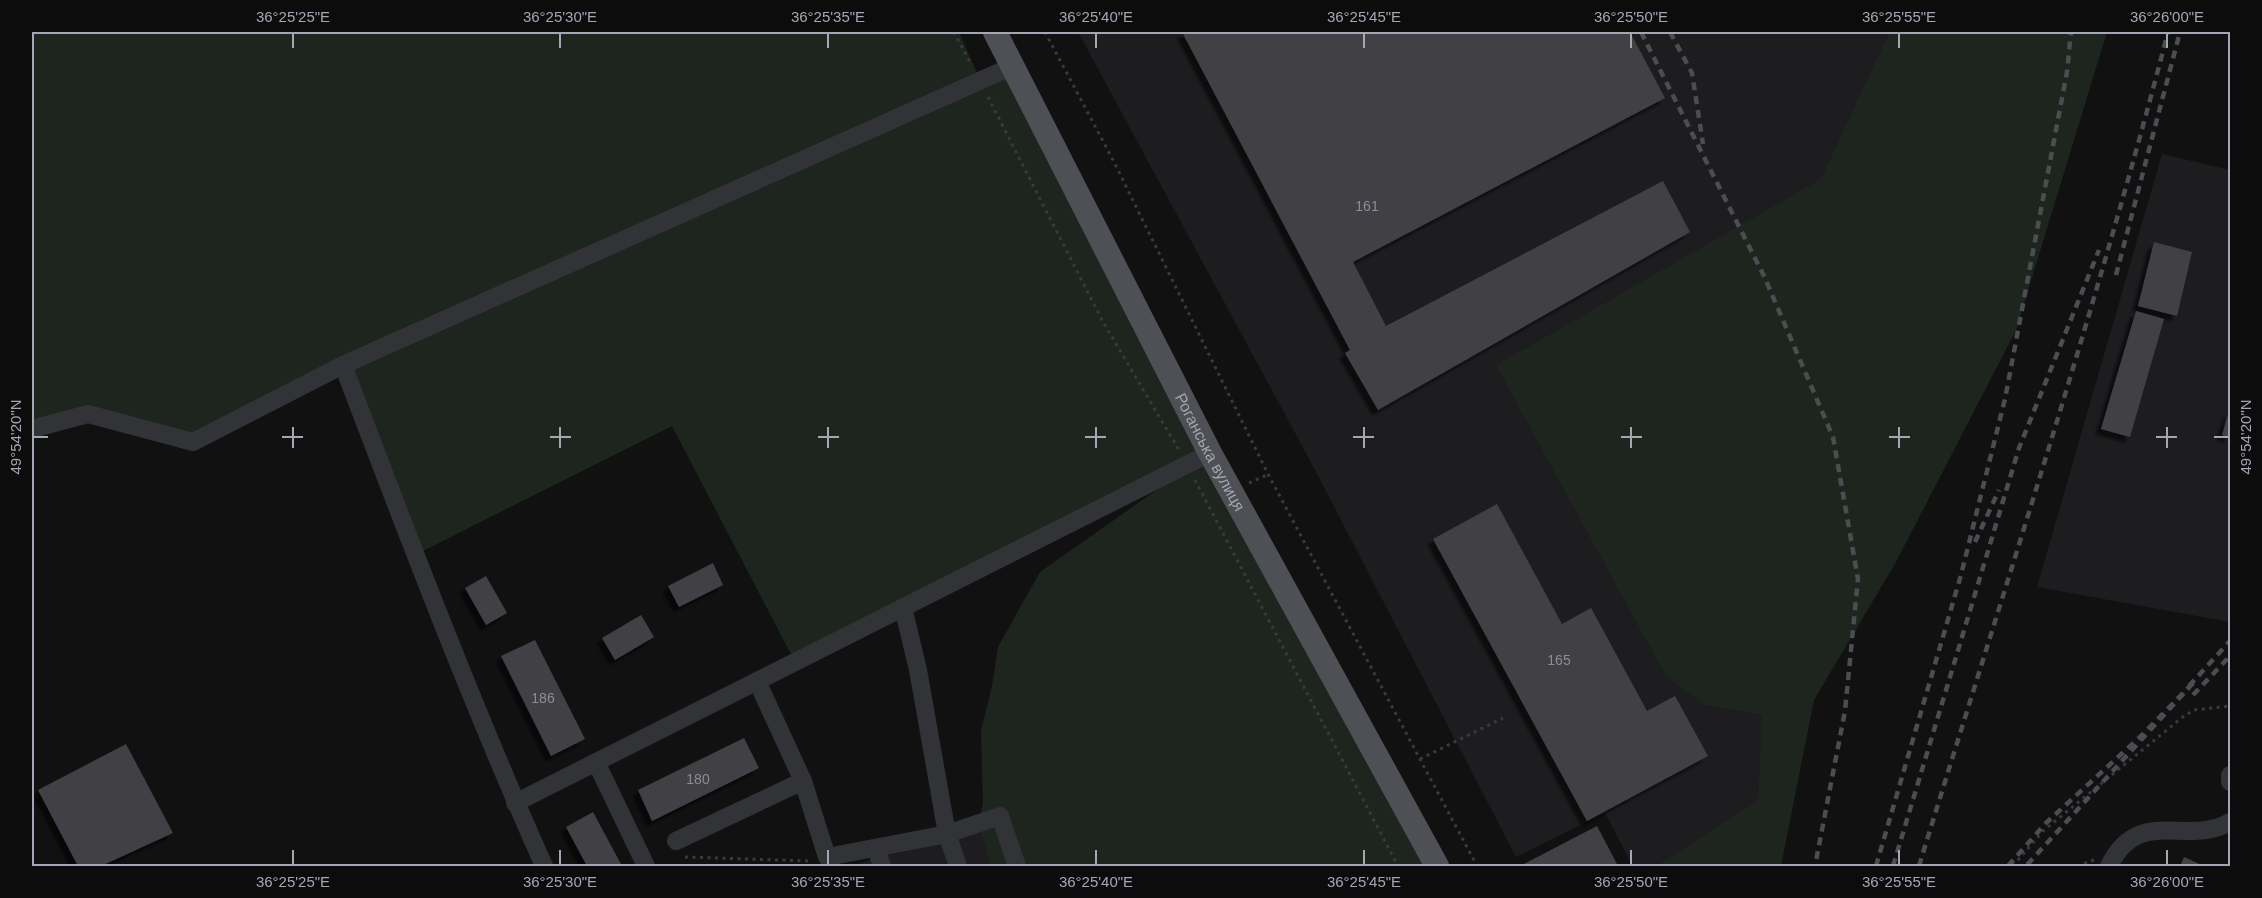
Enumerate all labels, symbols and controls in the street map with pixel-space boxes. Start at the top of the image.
text: 36°25'25"E [256,8,330,25]
text: 36°25'30"E [523,8,597,25]
text: 36°25'35"E [791,8,865,25]
text: 36°25'40"E [1059,8,1133,25]
text: 36°25'45"E [1327,8,1401,25]
text: 36°25'50"E [1594,8,1668,25]
text: 36°25'55"E [1862,8,1936,25]
text: 36°26'00"E [2130,8,2204,25]
house number: 161 [1355,198,1379,214]
street label: Роганська вулиця [1172,390,1248,514]
text: 49°54'20"N [7,399,24,475]
text: 49°54'20"N [2237,399,2254,475]
house number: 165 [1547,652,1571,668]
house number: 186 [531,690,555,706]
house number: 180 [686,771,710,787]
text: 36°25'25"E [256,873,330,890]
text: 36°25'30"E [523,873,597,890]
text: 36°25'35"E [791,873,865,890]
text: 36°25'40"E [1059,873,1133,890]
text: 36°25'45"E [1327,873,1401,890]
text: 36°25'50"E [1594,873,1668,890]
text: 36°25'55"E [1862,873,1936,890]
text: 36°26'00"E [2130,873,2204,890]

